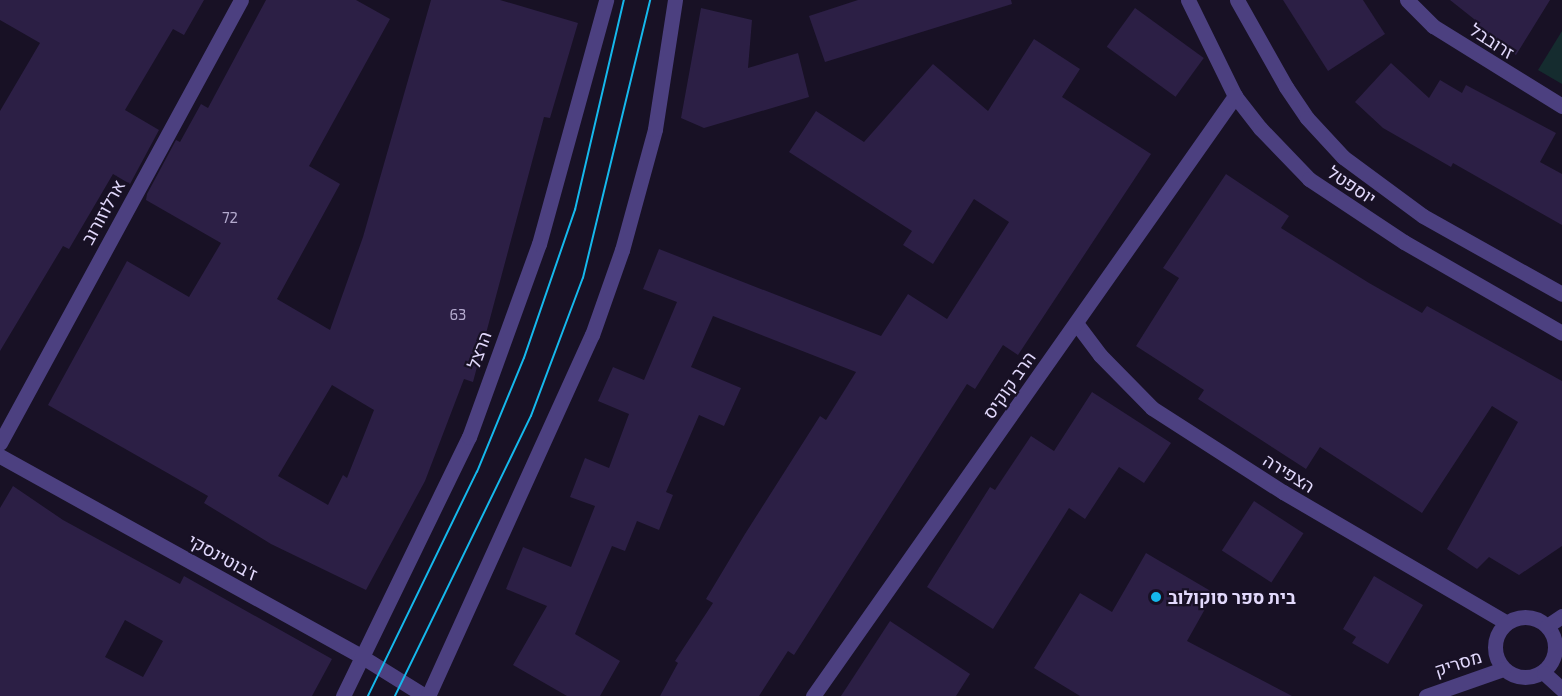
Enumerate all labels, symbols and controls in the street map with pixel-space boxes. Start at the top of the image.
street label: זרובבל [1466,19,1518,63]
street label: יוספטל [1324,161,1380,209]
street label: ארלוזורוב [77,176,129,248]
house number: 72 [222,209,238,227]
house number: 63 [450,306,466,324]
street label: הרצל [462,328,496,372]
street label: הרב קוקיס [978,347,1040,423]
street label: הצפירה [1259,449,1319,497]
street label: ז'בוטינסקי [185,529,261,585]
place label: בית ספר סוקולוב [1168,586,1296,608]
marker: בית ספר סוקולוב [1149,590,1163,604]
street label: מסריק [1432,645,1484,681]

